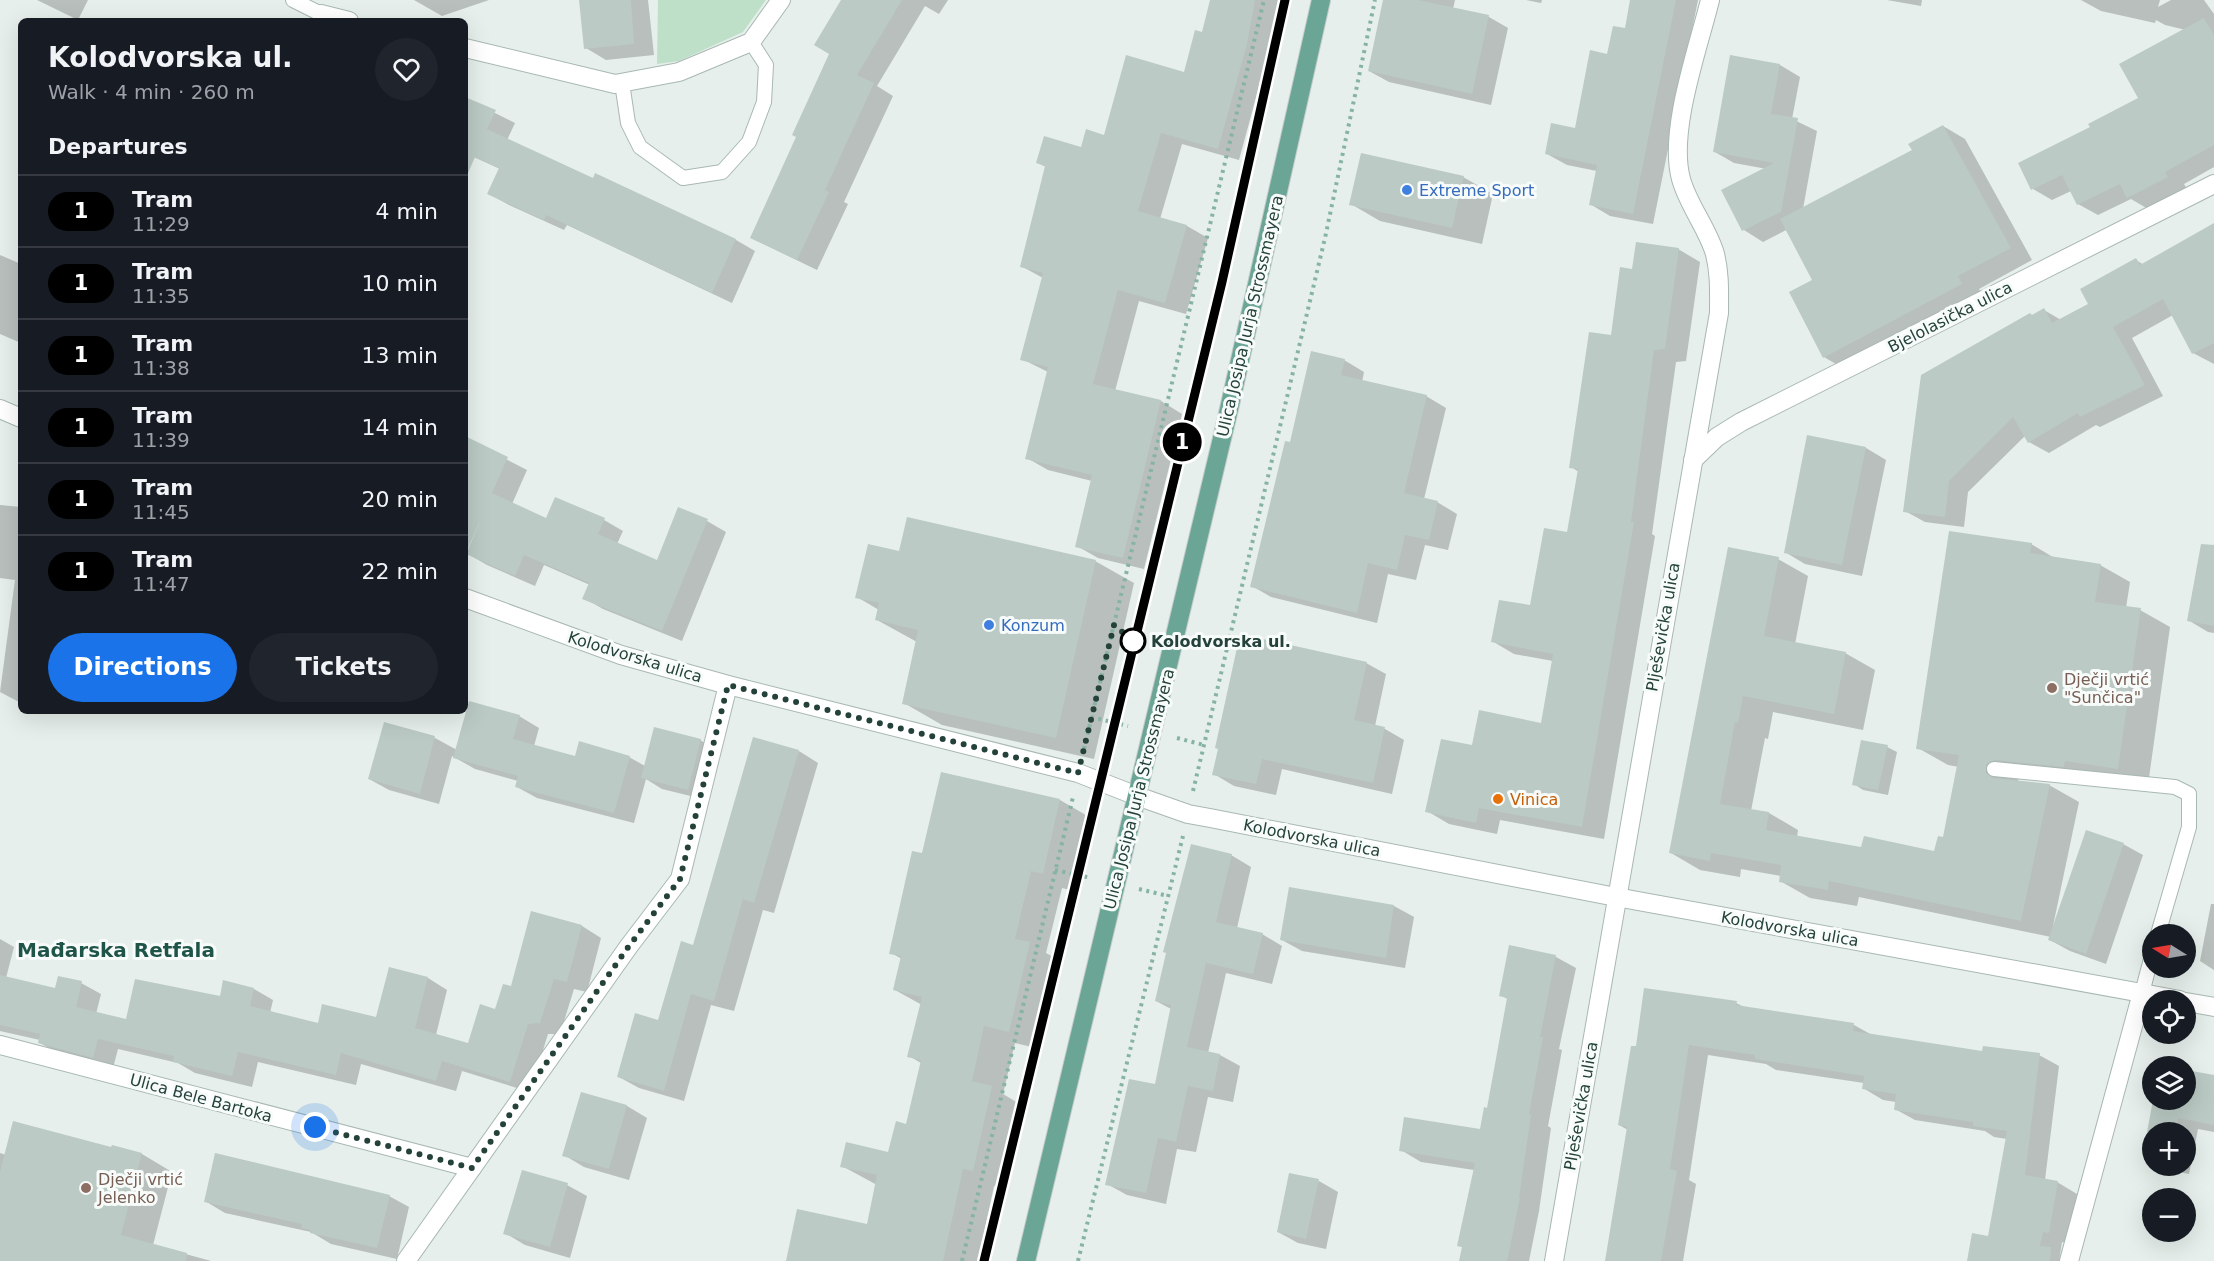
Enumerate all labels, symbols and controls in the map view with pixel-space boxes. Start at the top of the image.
button: heart [375,38,438,101]
text: Kolodvorska ul. [48,41,293,74]
text: Walk · 4 min · 260 m [48,80,255,104]
text: Departures [48,134,188,159]
place label: Extreme Sport [1419,181,1534,200]
marker: Extreme Sport [1400,183,1414,197]
text: Tram [132,187,193,212]
street label: Ulica Josipa Jurja Strossmayera [1213,193,1287,439]
text: 1 [74,199,88,223]
text: 4 min [376,199,438,224]
text: 11:29 [132,212,190,236]
text: Tram [132,259,193,284]
text: 1 [74,271,88,295]
text: 10 min [362,271,438,296]
street label: Bjelolasička ulica [1885,277,2015,357]
text: 11:35 [132,284,190,308]
text: Tram [132,331,193,356]
text: 1 [74,343,88,367]
text: 13 min [362,343,438,368]
text: 11:38 [132,356,190,380]
text: Tram [132,403,193,428]
text: 1 [74,415,88,439]
text: 14 min [362,415,438,440]
line badge: 1 [1162,422,1202,462]
text: 11:39 [132,428,190,452]
text: 1 [1175,430,1189,454]
text: Tram [132,475,193,500]
text: 1 [74,487,88,511]
text: 20 min [362,487,438,512]
text: 11:45 [132,500,190,524]
text: Tram [132,547,193,572]
text: 1 [74,559,88,583]
text: 22 min [362,559,438,584]
street label: Plješevička ulica [1642,561,1684,693]
text: 11:47 [132,572,190,596]
place label: Konzum [1001,616,1065,635]
marker: Konzum [982,618,996,632]
street label: Kolodvorska ulica [565,628,705,686]
marker: Kolodvorska ul. [1120,628,1146,654]
place label: Kolodvorska ul. [1151,632,1291,651]
button: Directions [48,633,237,702]
button: Tickets [249,633,438,702]
street label: Ulica Josipa Jurja Strossmayera [1100,667,1178,911]
place label: Dječji vrtić "Sunčica" [2064,670,2149,707]
marker: Dječji vrtić "Sunčica" [2045,681,2059,695]
place label: Vinica [1510,790,1558,809]
marker: Vinica [1491,792,1505,806]
street label: Kolodvorska ulica [1242,815,1382,861]
street label: Kolodvorska ulica [1720,908,1860,950]
north arrow [2142,924,2196,978]
map controls [2142,924,2196,1242]
district label: Mađarska Retfala [17,938,215,962]
button: locate [2142,990,2196,1044]
street label: Plješevička ulica [1560,1040,1602,1172]
button: layers [2142,1056,2196,1110]
street label: Ulica Bele Bartoka [128,1070,274,1126]
your location [300,1112,330,1142]
button: + [2142,1122,2196,1176]
place label: Dječji vrtić Jelenko [97,1170,183,1207]
marker: Dječji vrtić Jelenko [79,1181,93,1195]
button: − [2142,1188,2196,1242]

